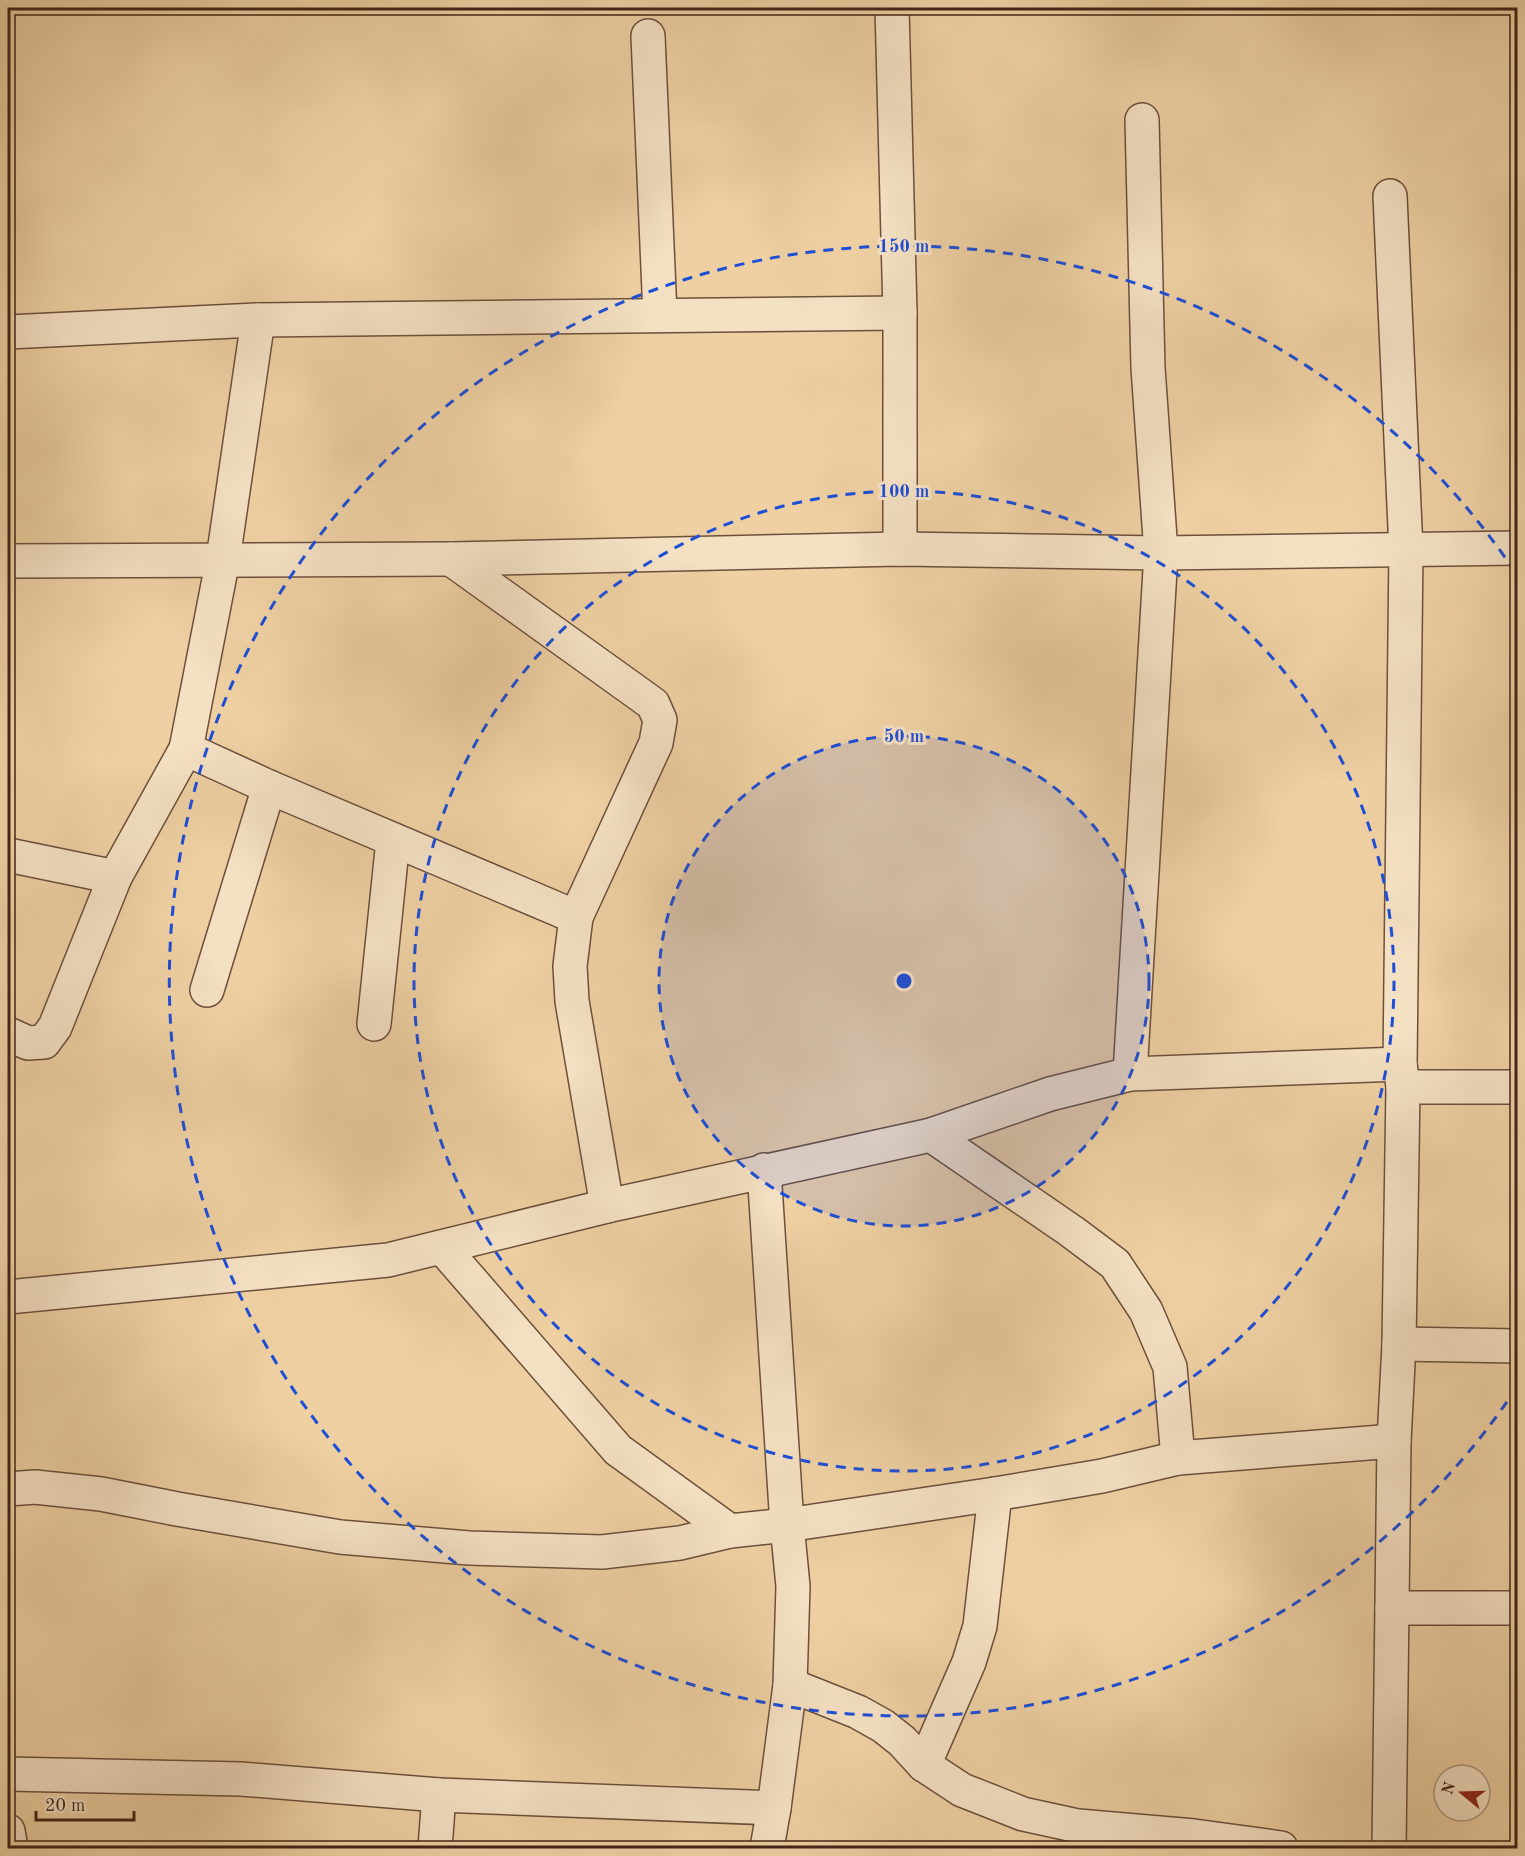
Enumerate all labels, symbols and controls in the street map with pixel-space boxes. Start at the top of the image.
text: 150 m [879,238,929,256]
text: 100 m [879,483,929,501]
text: 50 m [884,728,924,746]
centre of rings [894,971,914,991]
north arrow [1432,1763,1492,1823]
text: N [1440,1780,1460,1797]
scale bar [36,1784,134,1822]
text: 20 m [45,1797,85,1815]

